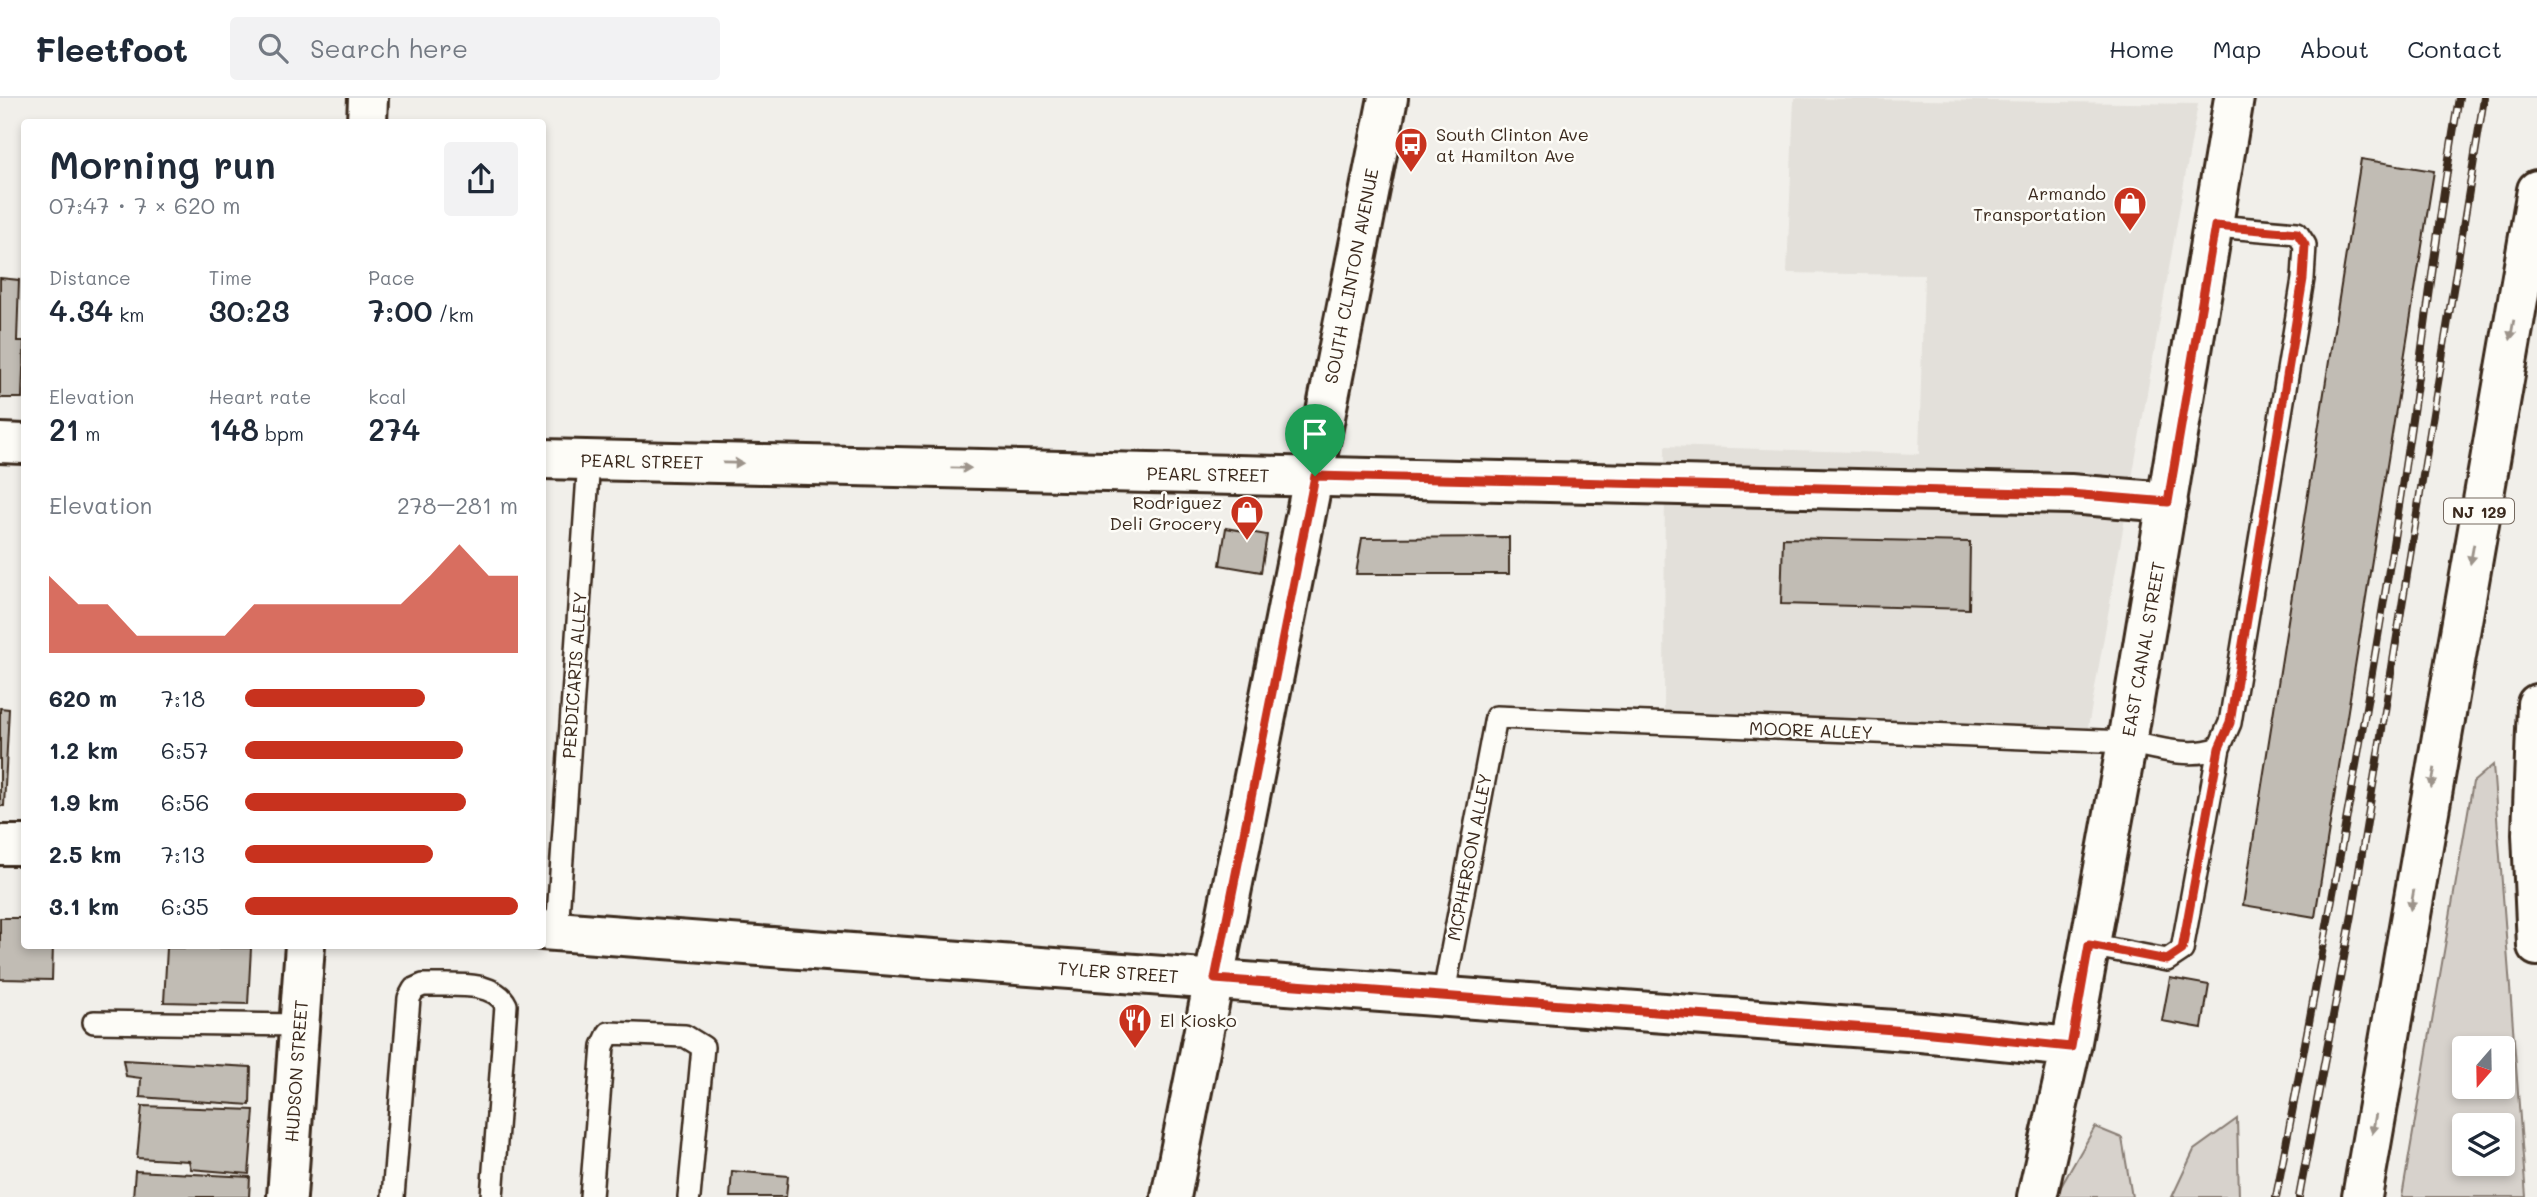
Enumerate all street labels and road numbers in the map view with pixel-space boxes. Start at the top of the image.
street label: SOUTH CLINTON AVENUE [1318,166,1384,386]
street label: PEARL STREET [580,448,704,474]
street label: PEARL STREET [1146,461,1270,487]
road number: NJ 129 [2444,498,2514,524]
street label: EAST CANAL STREET [2116,560,2170,738]
street label: PERDICARIS ALLEY [556,591,592,759]
street label: MOORE ALLEY [1749,716,1873,744]
street label: MCPHERSON ALLEY [1441,771,1497,943]
street label: TYLER STREET [1057,956,1179,988]
street label: HUDSON STREET [279,999,313,1143]

